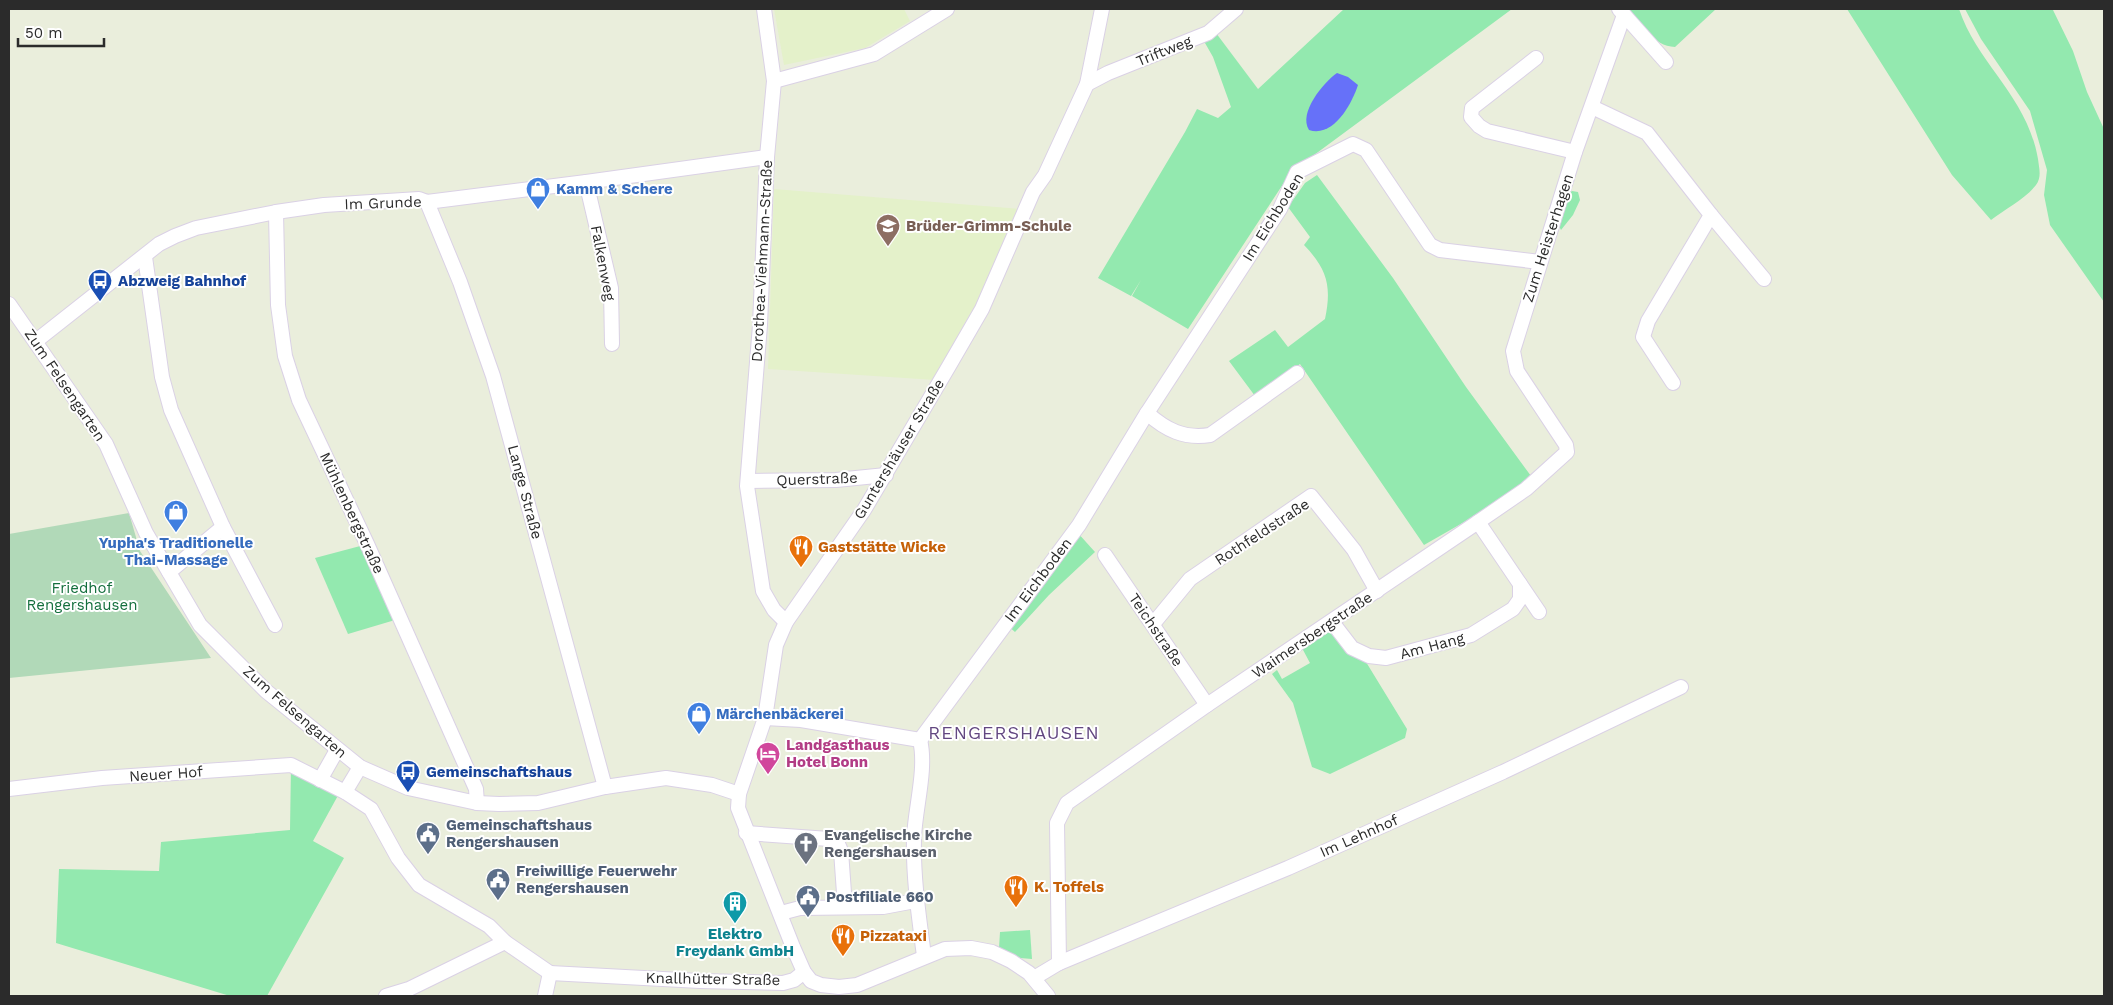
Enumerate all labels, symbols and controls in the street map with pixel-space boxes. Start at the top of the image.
scale bar [18,15,104,47]
text: 50 m [25,24,62,42]
street label: Triftweg [1134,32,1195,70]
street label: Dorothea-Viehmann-Straße [748,159,776,363]
street label: Im Eichboden [1239,169,1307,265]
street label: Zum Heisterhagen [1519,171,1577,305]
shop icon: Kamm & Schere [525,176,551,210]
place label: Kamm & Schere [556,180,673,198]
street label: Im Grunde [344,193,422,213]
school or university icon: Brüder-Grimm-Schule [875,213,901,247]
place label: Brüder-Grimm-Schule [906,217,1072,235]
street label: Falkenweg [587,224,619,302]
bus stop icon: Abzweig Bahnhof [87,268,113,302]
place label: Abzweig Bahnhof [118,272,247,290]
street label: Zum Felsengarten [21,325,109,445]
street label: Guntershäuser Straße [850,376,948,522]
street label: Lange Straße [504,443,546,541]
street label: Mühlenbergstraße [316,449,388,577]
street label: Querstraße [776,469,858,489]
street label: Rothfeldstraße [1211,495,1313,569]
shop icon: Yupha's Traditionelle Thai-Massage [163,499,189,533]
place label: Yupha's Traditionelle Thai-Massage [99,534,253,569]
restaurant icon: Gaststätte Wicke [788,534,814,568]
street label: Im Eichboden [1000,534,1076,626]
place label: Gaststätte Wicke [818,538,946,556]
park label: Friedhof Rengershausen [27,579,137,614]
street label: Waimersbergstraße [1248,588,1376,682]
street label: Teichstraße [1125,590,1187,670]
street label: Am Hang [1398,629,1466,663]
street label: Zum Felsengarten [239,662,351,762]
shop icon: Märchenbäckerei [686,701,712,735]
place label: Märchenbäckerei [716,705,844,723]
district label: RENGERSHAUSEN [928,722,1100,743]
place label: Landgasthaus Hotel Bonn [786,736,890,771]
hotel icon: Landgasthaus Hotel Bonn [755,741,781,775]
bus stop icon: Gemeinschaftshaus [395,759,421,793]
street label: Neuer Hof [128,762,204,786]
place label: Gemeinschaftshaus [426,763,572,781]
street label: Im Lehnhof [1317,811,1401,861]
place label: Gemeinschaftshaus Rengershausen [446,816,592,851]
public building icon: Gemeinschaftshaus Rengershausen [415,821,441,855]
place label: Evangelische Kirche Rengershausen [824,826,973,861]
church icon: Evangelische Kirche Rengershausen [793,831,819,865]
place label: Freiwillige Feuerwehr Rengershausen [516,862,678,897]
public building icon: Freiwillige Feuerwehr Rengershausen [485,867,511,901]
restaurant icon: K. Toffels [1003,874,1029,908]
place label: K. Toffels [1034,878,1104,896]
public building icon: Postfiliale 660 [795,884,821,918]
place label: Postfiliale 660 [826,888,934,906]
building icon: Elektro Freydank GmbH [722,890,748,924]
restaurant icon: Pizzataxi [830,923,856,957]
place label: Elektro Freydank GmbH [676,925,794,960]
place label: Pizzataxi [860,927,927,945]
street label: Knallhütter Straße [646,969,780,989]

